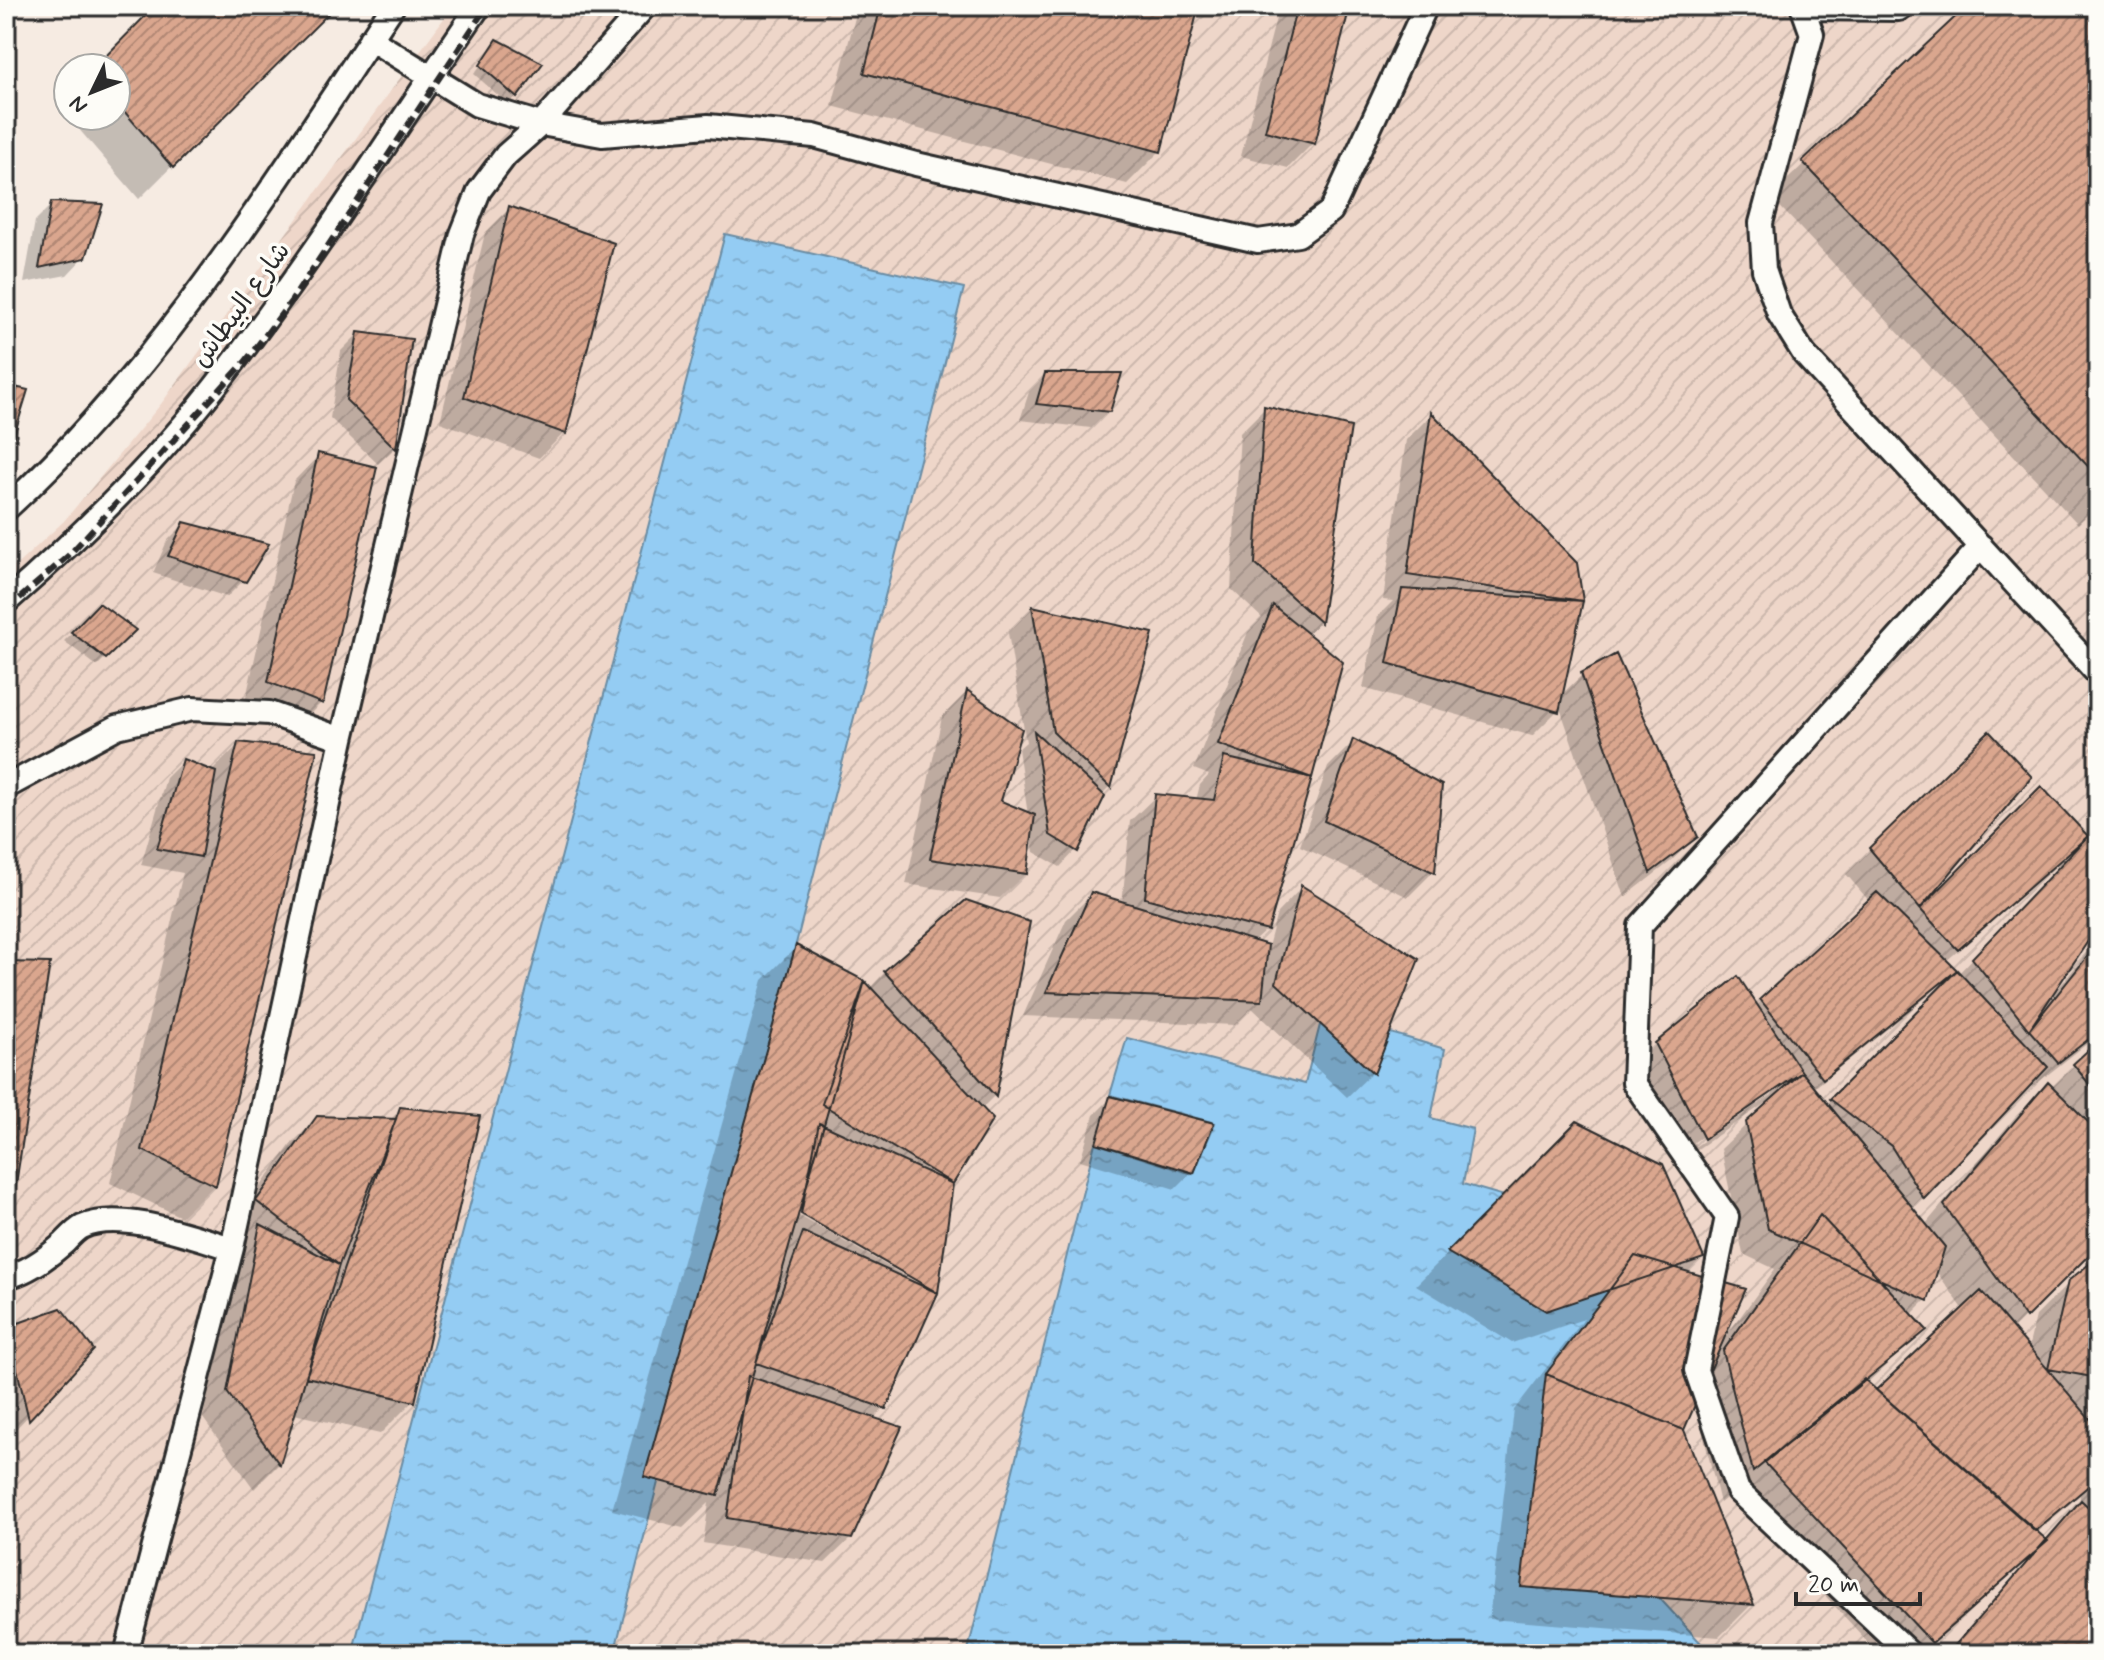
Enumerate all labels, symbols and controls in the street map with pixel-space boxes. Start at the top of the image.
north arrow [52,52,132,132]
text: N [64,89,94,119]
street label: شارع البيطاش [185,236,299,375]
scale bar [1796,1556,1920,1606]
text: 20 m [1808,1570,1859,1601]

